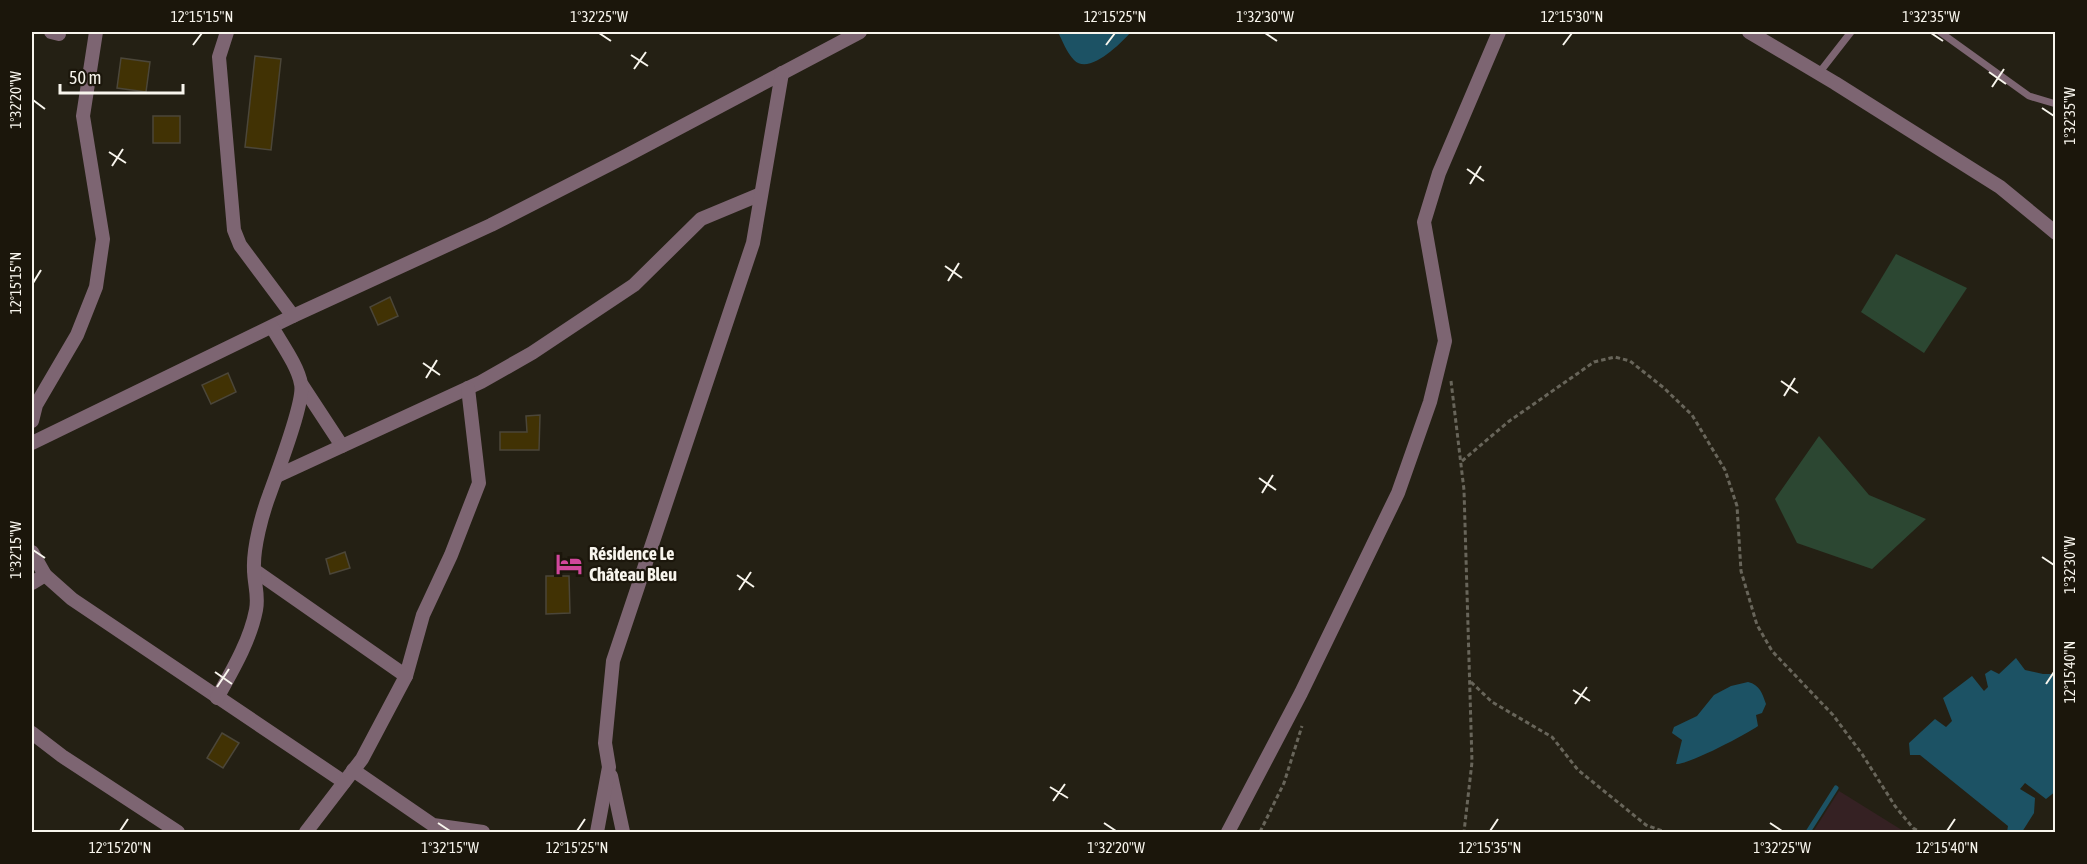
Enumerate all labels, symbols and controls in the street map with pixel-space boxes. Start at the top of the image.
text: 12°15'15"N [171,8,233,25]
text: 1°32'25"W [570,8,628,25]
text: 12°15'25"N [1084,8,1146,25]
text: 1°32'30"W [1236,8,1294,25]
text: 12°15'30"N [1541,8,1603,25]
text: 1°32'35"W [1902,8,1960,25]
scale bar [60,57,183,95]
text: 50 m [69,67,101,88]
text: 1°32'20"W [7,71,24,129]
text: 1°32'35"W [2061,87,2078,145]
text: 12°15'15"N [7,252,24,314]
text: 1°32'15"W [7,521,24,579]
text: 1°32'30"W [2061,536,2078,594]
place label: Résidence Le Château Bleu [589,543,677,585]
hotel icon: Résidence Le Château Bleu [554,549,584,579]
text: 12°15'40"N [2061,641,2078,703]
text: 12°15'20"N [89,839,151,856]
text: 1°32'15"W [421,839,479,856]
text: 12°15'25"N [546,839,608,856]
text: 1°32'20"W [1087,839,1145,856]
text: 12°15'35"N [1459,839,1521,856]
text: 1°32'25"W [1753,839,1811,856]
text: 12°15'40"N [1916,839,1978,856]

